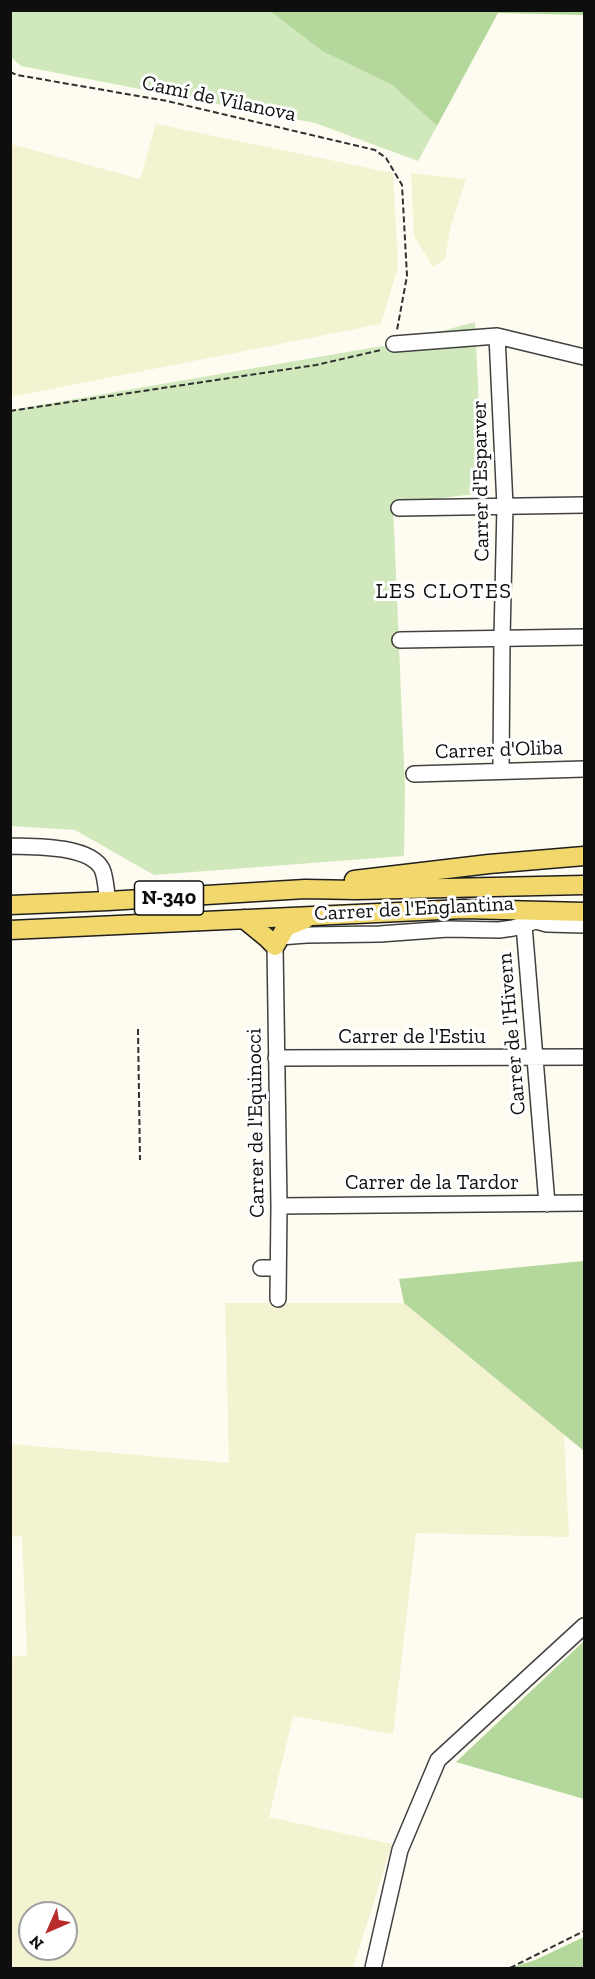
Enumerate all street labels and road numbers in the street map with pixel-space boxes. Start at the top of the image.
street label: Camí de Vilanova [140,70,298,128]
street label: Carrer d'Esparver [467,400,495,562]
street label: Carrer d'Oliba [435,735,563,765]
road number: N-340 [134,881,204,915]
street label: Carrer de l'Englantina [314,891,514,927]
street label: Carrer de l'Hivern [492,952,532,1116]
street label: Carrer de l'Estiu [338,1024,486,1050]
street label: Carrer de l'Equinocci [242,1028,270,1218]
street label: Carrer de la Tardor [345,1170,519,1196]

